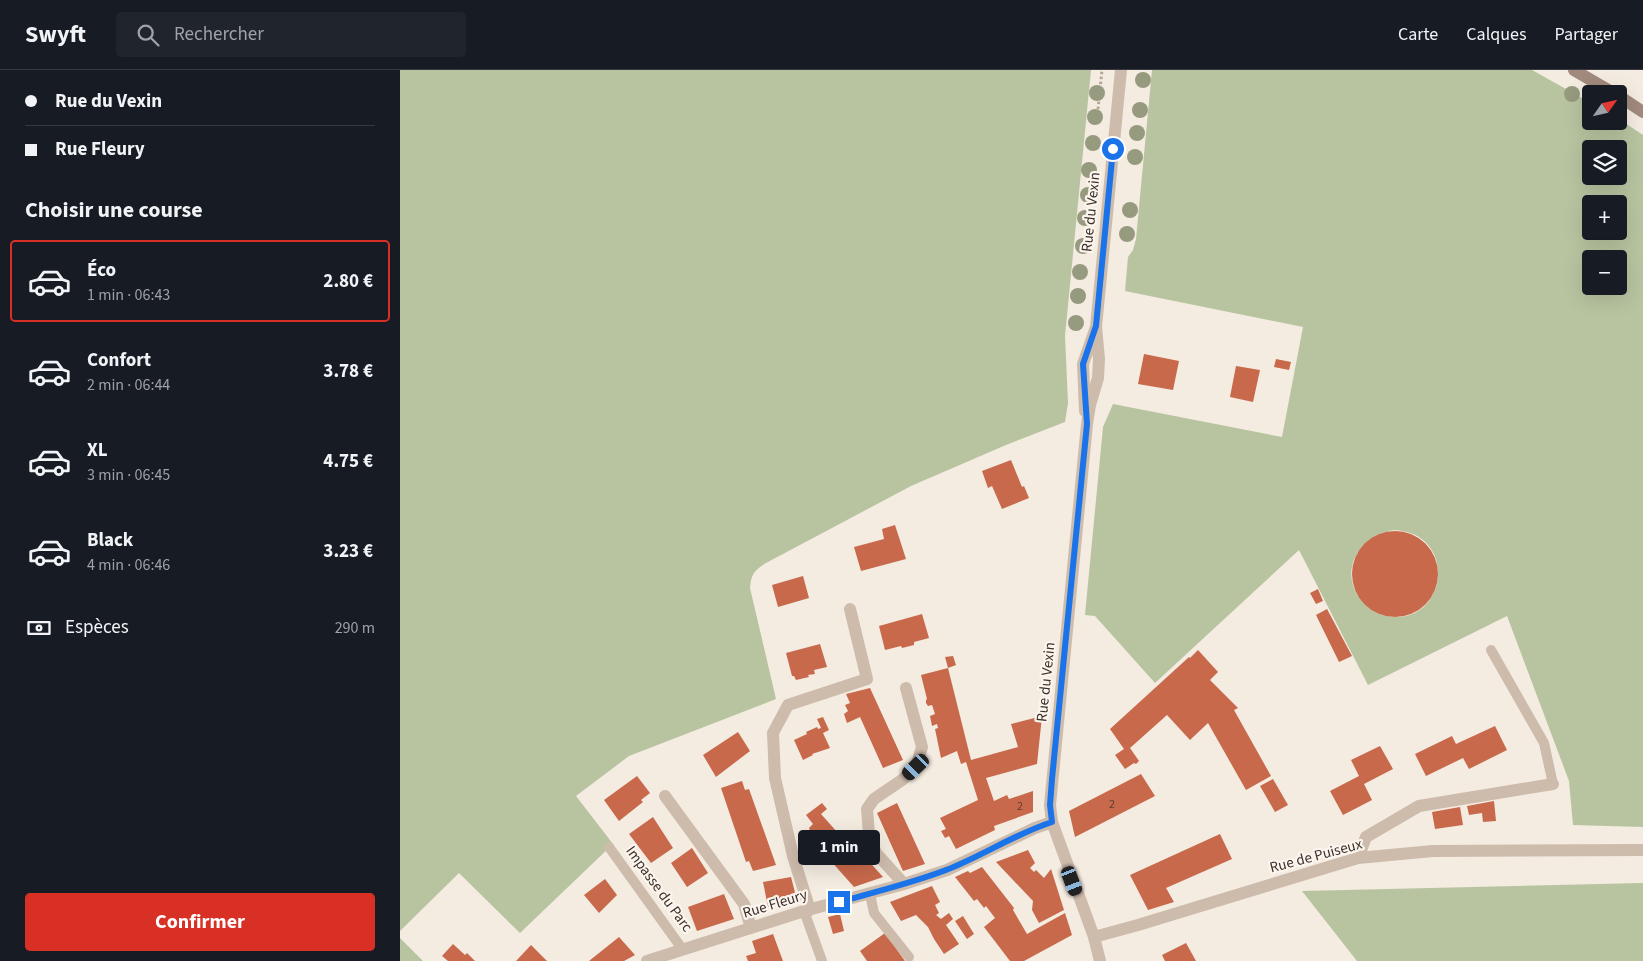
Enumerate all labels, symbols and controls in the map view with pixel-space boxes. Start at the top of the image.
search box [116,12,466,57]
text: Swyft [25,17,86,52]
icon: search [134,21,162,49]
text: Rechercher [174,21,264,48]
text: Carte [1398,22,1438,47]
text: Calques [1466,22,1526,47]
text: Partager [1554,22,1618,47]
north arrow [1582,85,1628,130]
map controls [1582,85,1627,295]
text: Rue du Vexin [55,88,162,115]
text: Rue Fleury [55,136,145,163]
route start [1102,138,1124,160]
button: layers [1582,140,1627,185]
street label: Rue du Vexin [1076,171,1106,253]
text: Choisir une course [25,194,203,226]
button: + [1582,195,1627,240]
button: − [1582,250,1627,295]
text: Éco [87,257,116,284]
icon: car [27,259,72,304]
text: 2.80 € [323,268,373,295]
text: 1 min · 06:43 [87,284,170,306]
text: Confort [87,347,151,374]
icon: car [27,349,72,394]
text: 3.78 € [323,358,373,385]
text: 2 min · 06:44 [87,374,170,396]
text: XL [87,437,108,464]
icon: car [27,439,72,484]
text: 4.75 € [323,448,373,475]
text: 3 min · 06:45 [87,464,170,486]
text: Black [87,527,133,554]
icon: car [27,529,72,574]
text: 3.23 € [323,538,373,565]
text: 4 min · 06:46 [87,554,170,576]
icon: cash [25,614,53,642]
text: Espèces [65,614,129,641]
text: 290 m [335,617,375,639]
street label: Rue du Vexin [1031,641,1061,723]
car [900,751,932,783]
house number: 2 [1109,796,1115,813]
house number: 2 [1017,798,1023,815]
callout: 1 min [798,830,880,864]
street label: Rue de Puiseux [1267,834,1365,878]
text: 1 min [820,836,858,858]
street label: Impasse du Parc [621,842,698,937]
car [1059,864,1084,898]
street label: Rue Fleury [740,884,810,924]
route end [828,891,850,913]
button: Confirmer [25,893,375,951]

